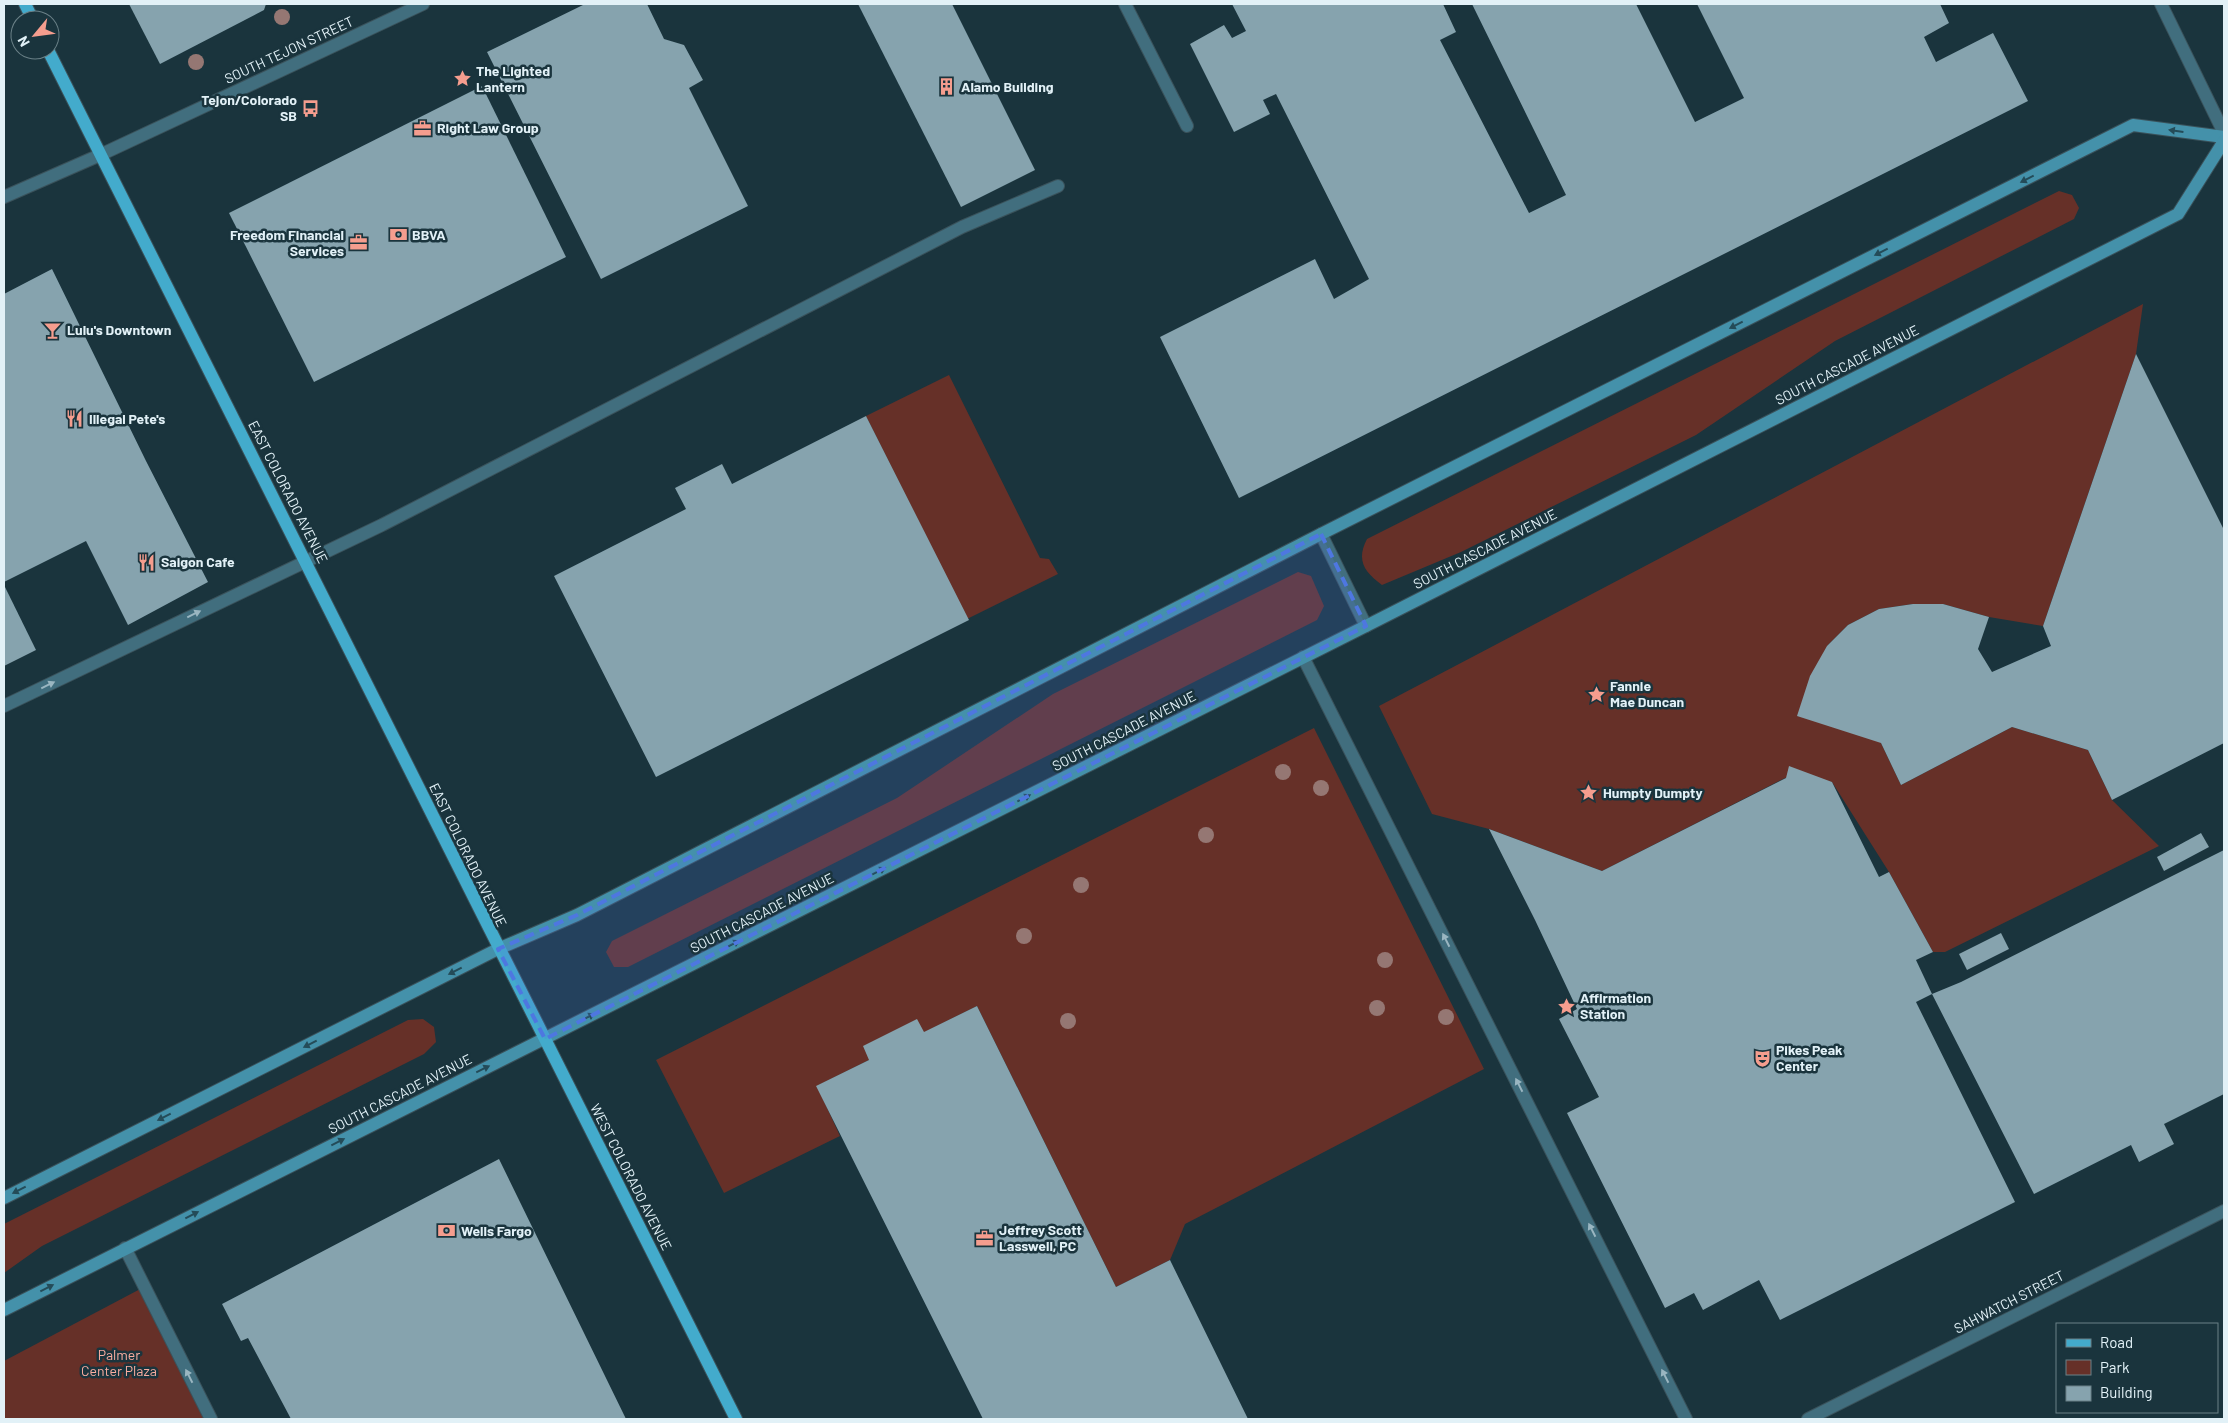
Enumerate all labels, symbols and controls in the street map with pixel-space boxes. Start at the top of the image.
north arrow [10,10,60,60]
street label: SOUTH TEJON STREET [222,12,356,87]
text: N [14,33,33,50]
place label: The Lighted Lantern [476,62,550,95]
place icon: The Lighted Lantern [452,69,472,89]
building icon: Alamo Building [937,77,957,97]
place label: Alamo Building [961,78,1054,95]
place label: Tejon/Colorado SB [201,91,297,124]
bus stop icon: Tejon/Colorado SB [301,98,321,118]
office icon: Right Law Group [413,118,433,138]
place label: Right Law Group [437,119,539,136]
one-way arrow [2168,127,2184,135]
one-way arrow [2019,175,2034,183]
bank icon: BBVA [388,225,408,245]
place label: Freedom Financial Services [230,226,344,259]
place label: BBVA [412,226,446,243]
office icon: Freedom Financial Services [348,233,368,253]
one-way arrow [1874,248,1888,256]
bar icon: Lulu's Downtown [43,320,63,340]
place label: Lulu's Downtown [67,321,171,338]
one-way arrow [1729,321,1743,329]
street label: SOUTH CASCADE AVENUE [1772,321,1921,408]
restaurant icon: Illegal Pete's [65,409,85,429]
place label: Illegal Pete's [89,410,165,427]
street label: EAST COLORADO AVENUE [245,418,332,566]
street label: SOUTH CASCADE AVENUE [1410,505,1559,592]
restaurant icon: Saigon Cafe [137,552,157,572]
place label: Saigon Cafe [161,553,235,570]
one-way arrow [187,610,201,618]
place label: Fannie Mae Duncan [1610,677,1684,710]
one-way arrow [41,681,55,689]
place icon: Fannie Mae Duncan [1586,684,1606,704]
street label: SOUTH CASCADE AVENUE [1049,687,1198,774]
street label: EAST COLORADO AVENUE [426,780,511,930]
place icon: Humpty Dumpty [1579,783,1599,803]
place label: Humpty Dumpty [1603,784,1702,801]
one-way arrow [1017,794,1031,802]
one-way arrow [871,867,886,875]
street label: SOUTH CASCADE AVENUE [687,869,836,956]
one-way arrow [1442,933,1450,947]
one-way arrow [726,939,741,948]
one-way arrow [447,967,462,975]
place label: Affirmation Station [1580,989,1651,1022]
place icon: Affirmation Station [1556,996,1576,1016]
one-way arrow [581,1012,595,1020]
one-way arrow [302,1040,317,1048]
place label: Pikes Peak Center [1776,1041,1843,1074]
theatre icon: Pikes Peak Center [1752,1048,1772,1068]
street label: SOUTH CASCADE AVENUE [325,1050,474,1137]
one-way arrow [476,1065,490,1073]
one-way arrow [1515,1078,1523,1092]
street label: WEST COLORADO AVENUE [587,1101,676,1253]
one-way arrow [157,1113,172,1121]
one-way arrow [331,1138,345,1146]
one-way arrow [12,1186,27,1194]
one-way arrow [185,1210,200,1219]
bank icon: Wells Fargo [437,1221,457,1241]
place label: Jeffrey Scott Lasswell, PC [999,1221,1082,1254]
place label: Wells Fargo [461,1222,532,1239]
one-way arrow [1588,1223,1596,1237]
office icon: Jeffrey Scott Lasswell, PC [975,1228,995,1248]
street label: SAHWATCH STREET [1951,1266,2067,1337]
one-way arrow [40,1284,54,1292]
legend [2056,1323,2218,1413]
text: Road [2100,1333,2133,1351]
park label: Palmer Center Plaza [81,1346,157,1379]
text: Park [2100,1358,2130,1376]
one-way arrow [1660,1368,1669,1383]
one-way arrow [185,1369,193,1383]
text: Building [2100,1383,2153,1401]

